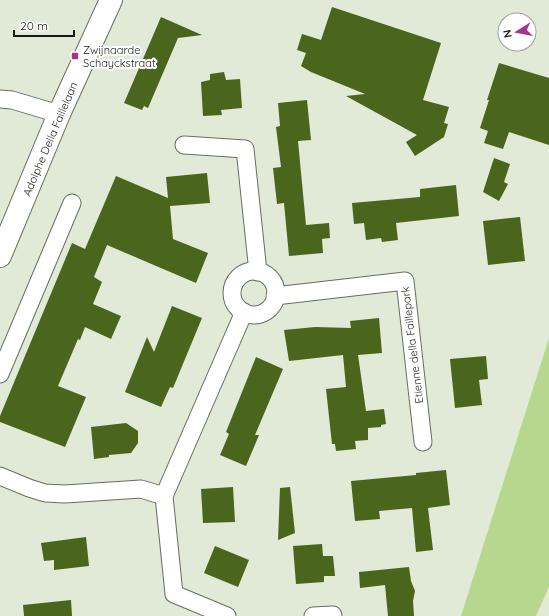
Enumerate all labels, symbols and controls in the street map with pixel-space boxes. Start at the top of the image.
scale bar [14,12,74,38]
north arrow [497,12,537,52]
text: 20 m [20,18,48,33]
text: N [500,29,515,39]
place label: Zwijnaarde Schayckstraat [83,43,156,70]
marker: Zwijnaarde Schayckstraat [70,51,80,61]
street label: Adolphe Della Faillelaan [20,80,80,198]
street label: Etienne della Faillepark [398,286,426,404]

